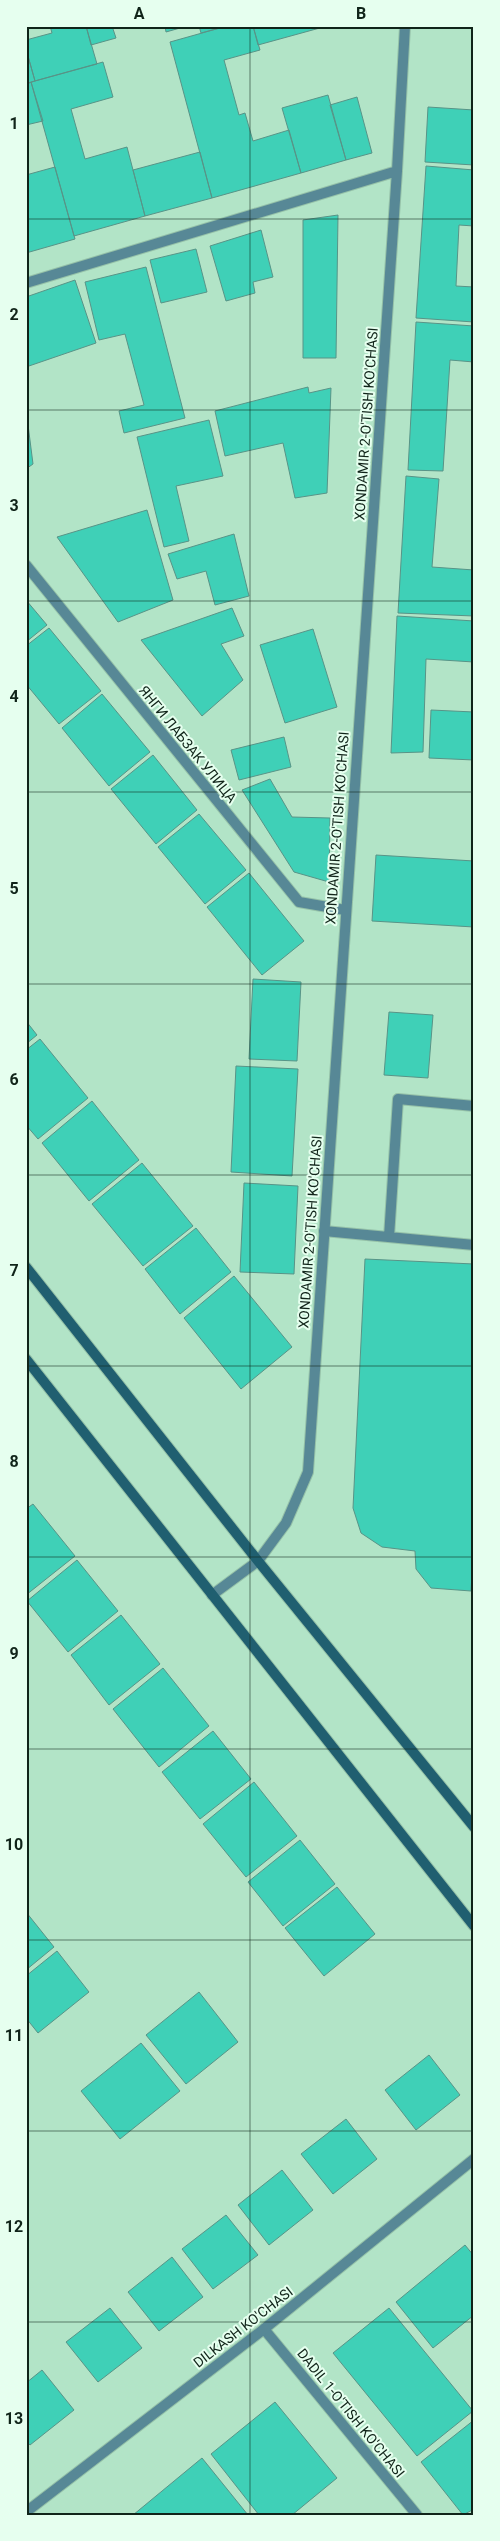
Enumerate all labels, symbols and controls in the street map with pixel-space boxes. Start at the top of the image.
text: A [134,4,145,23]
text: B [356,4,366,23]
text: 1 [9,114,19,133]
text: 2 [9,305,19,324]
street label: XONDAMIR 2-O'TISH KO'CHASI [351,327,381,521]
text: 3 [9,496,19,515]
street label: ЯНГИ ЛАБЗАК УЛИЦА [136,682,240,806]
text: 4 [9,687,19,706]
street label: XONDAMIR 2-O'TISH KO'CHASI [322,731,352,925]
text: 5 [9,879,19,898]
text: 6 [9,1070,19,1089]
street label: XONDAMIR 2-O'TISH KO'CHASI [295,1135,325,1329]
text: 7 [9,1261,19,1280]
text: 8 [9,1452,19,1471]
text: 9 [9,1644,19,1663]
text: 10 [5,1835,23,1854]
text: 11 [5,2026,23,2045]
text: 12 [5,2217,23,2236]
street label: DILKASH KO'CHASI [190,2283,296,2371]
street label: DADIL 1-O'TISH KO'CHASI [294,2345,408,2481]
text: 13 [5,2409,23,2428]

